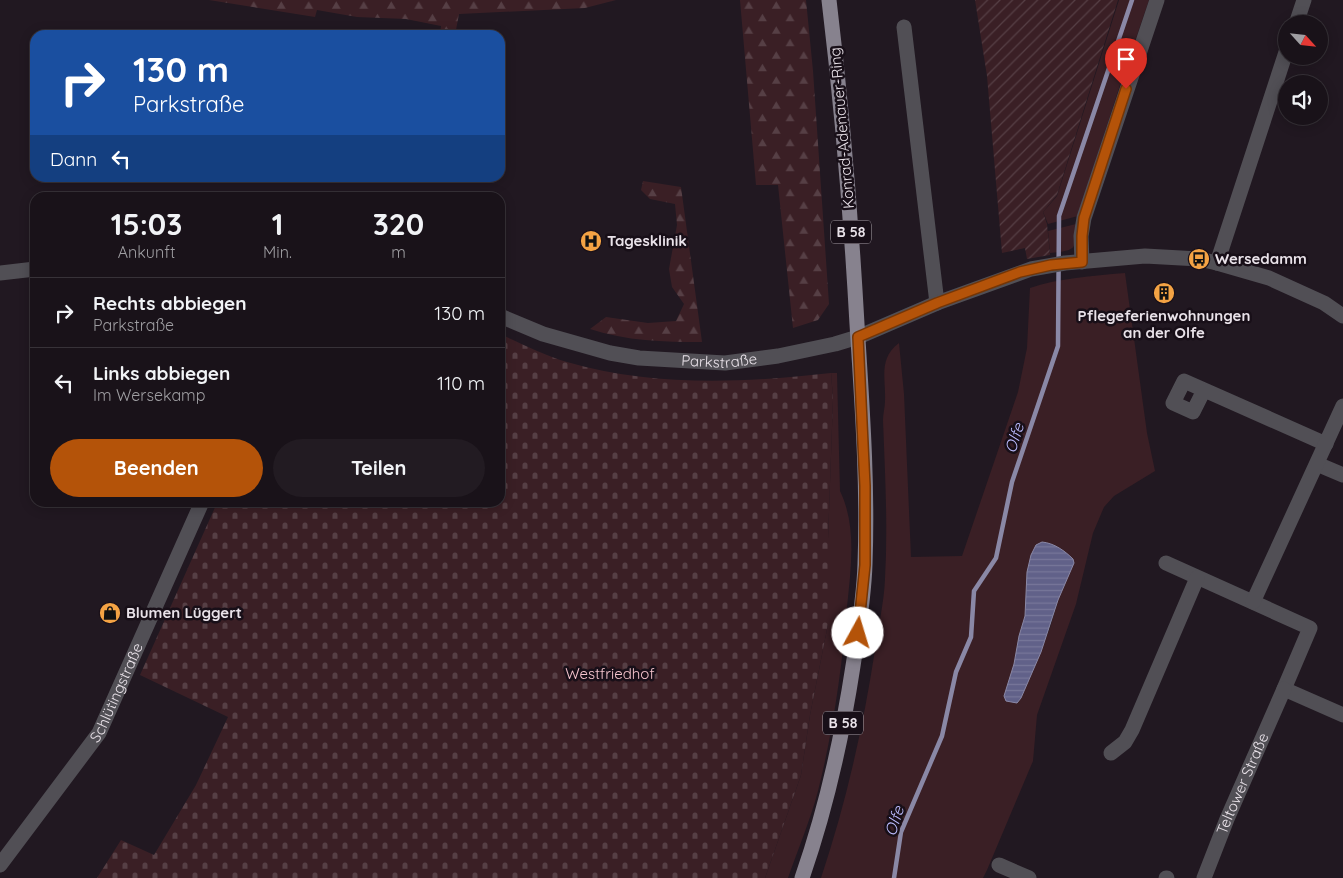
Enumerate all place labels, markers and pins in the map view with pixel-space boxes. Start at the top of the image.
pin [1105,38,1147,89]
hospital icon: Tagesklinik [579,229,603,253]
place label: Tagesklinik [607,231,687,250]
bus stop icon: Wersedamm [1187,247,1211,271]
place label: Wersedamm [1215,249,1307,268]
building icon: Pflegeferienwohnungen an der Olfe [1152,281,1176,305]
place label: Pflegeferienwohnungen an der Olfe [1078,306,1250,342]
shop icon: Blumen Lüggert [98,601,122,625]
place label: Blumen Lüggert [126,603,242,622]

